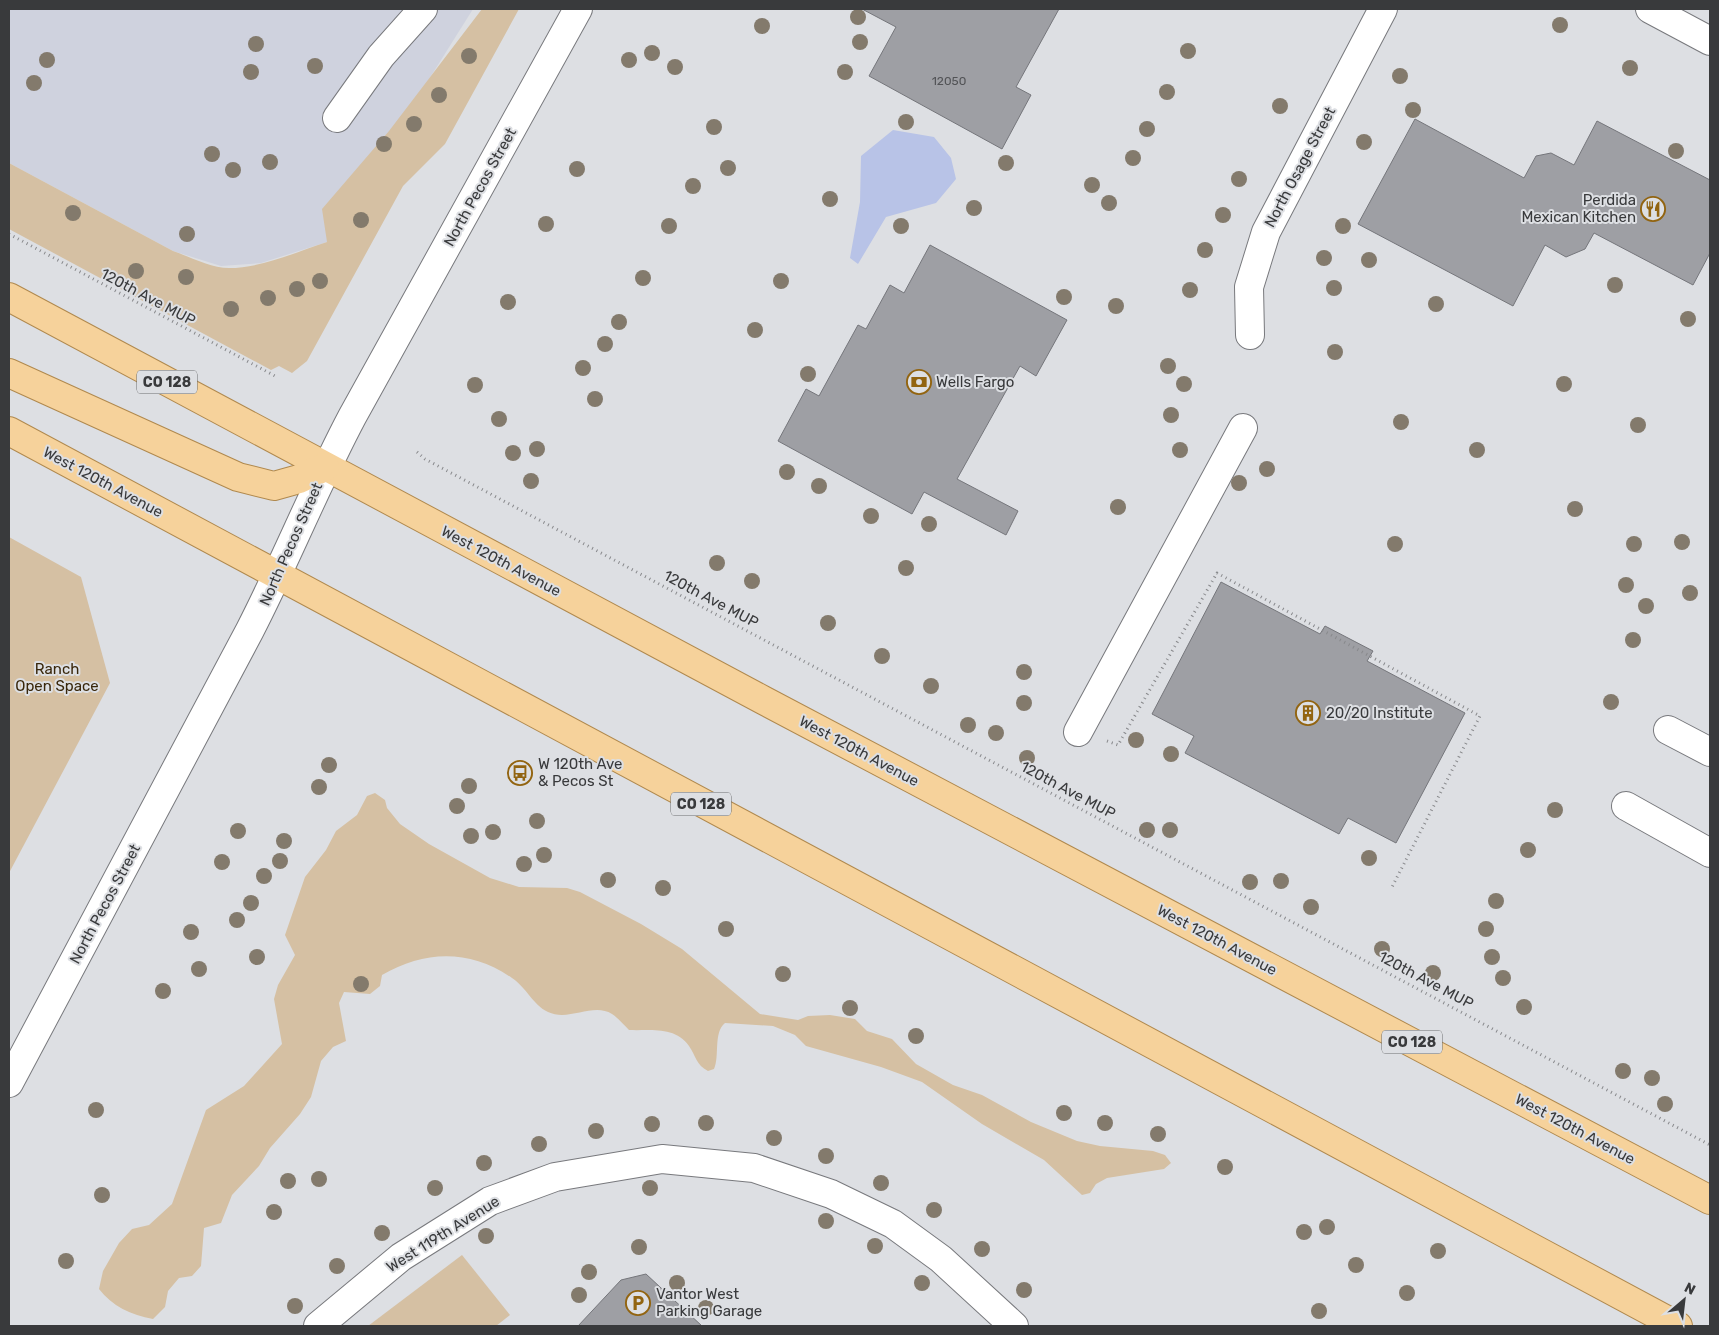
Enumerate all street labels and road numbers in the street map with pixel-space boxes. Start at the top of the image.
street label: North Osage Street [1261,104,1339,230]
street label: North Pecos Street [440,124,520,249]
street label: 120th Ave MUP [98,264,199,330]
road number: CO 128 [137,371,197,394]
street label: West 120th Avenue [40,443,166,521]
street label: North Pecos Street [256,480,326,608]
street label: West 120th Avenue [438,522,564,600]
street label: 120th Ave MUP [661,566,762,632]
street label: West 120th Avenue [796,712,922,790]
street label: 120th Ave MUP [1018,757,1119,823]
road number: CO 128 [671,792,731,816]
street label: North Pecos Street [66,841,144,967]
street label: West 120th Avenue [1154,901,1280,979]
street label: 120th Ave MUP [1376,947,1477,1013]
road number: CO 128 [1382,1030,1442,1054]
street label: West 120th Avenue [1512,1090,1638,1168]
street label: West 119th Avenue [383,1192,503,1276]

